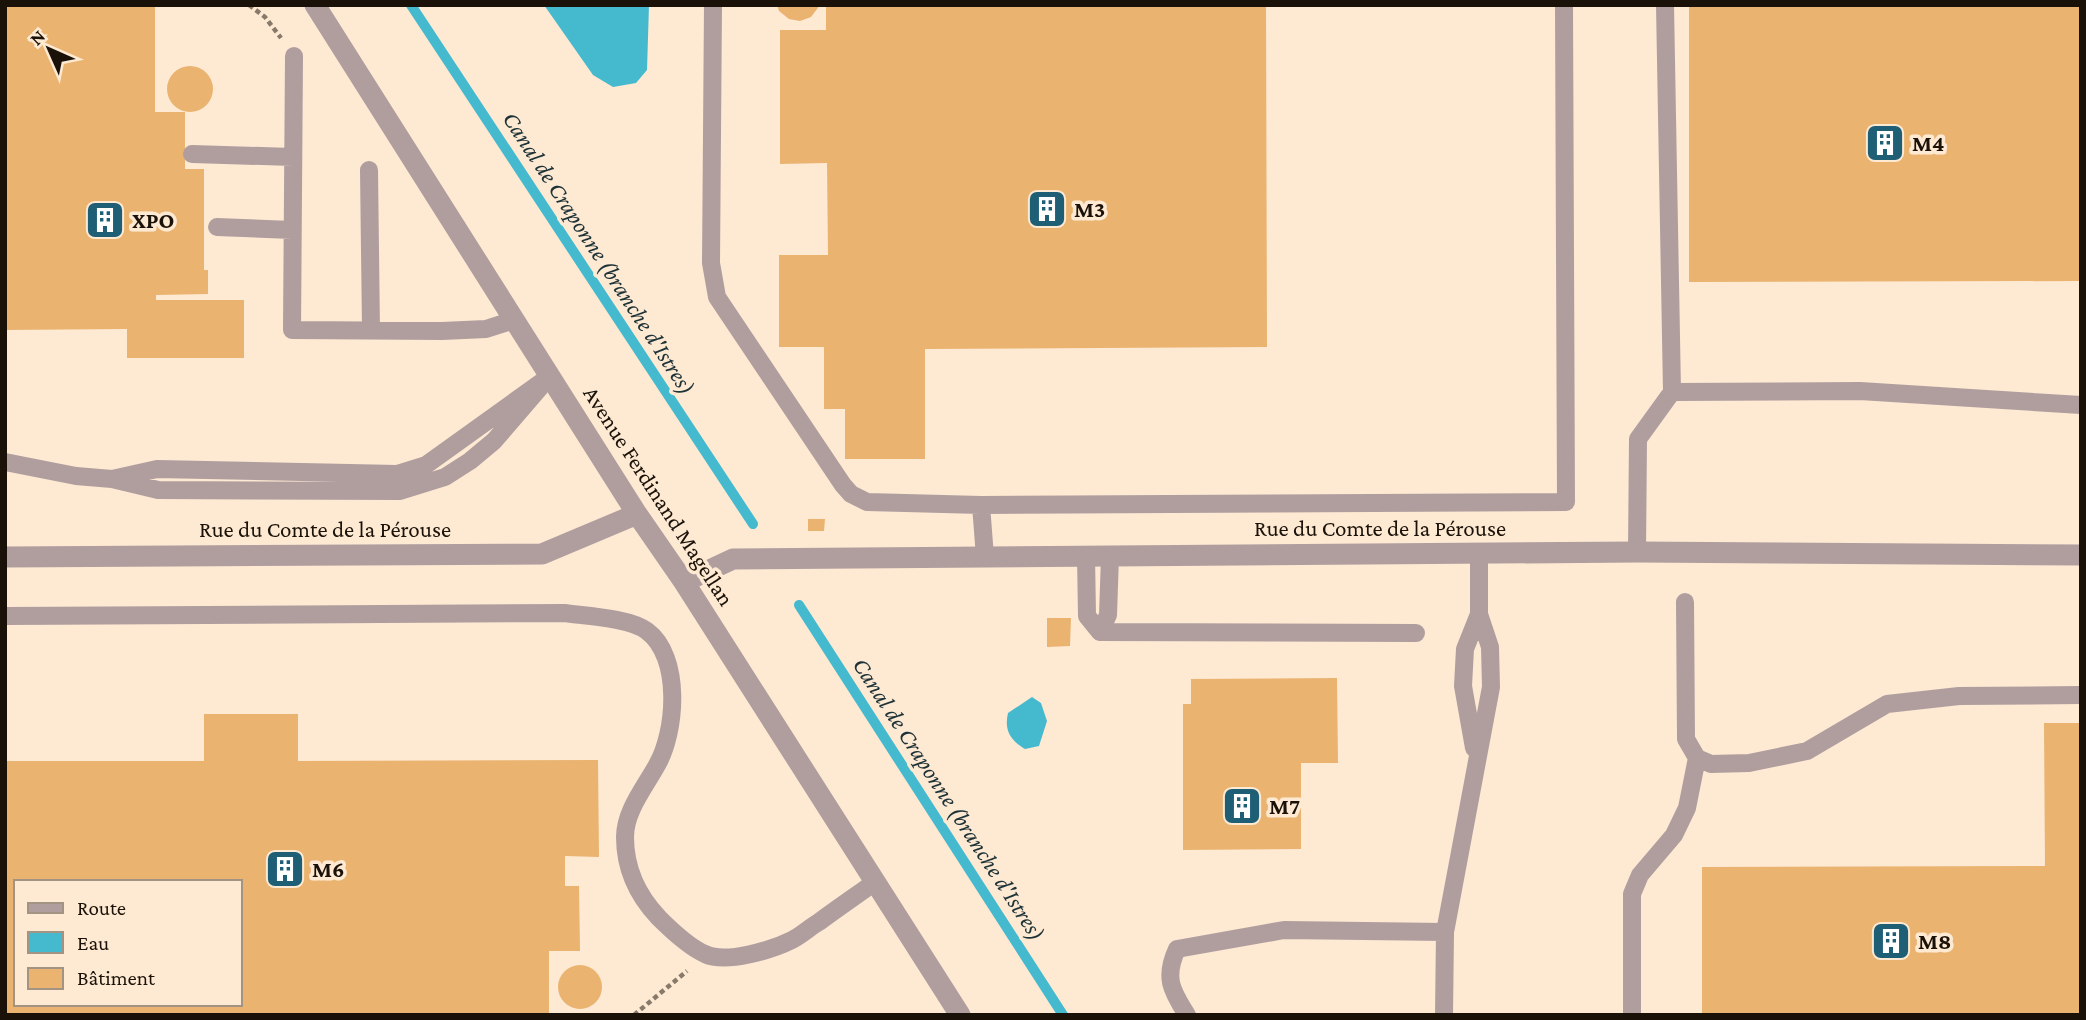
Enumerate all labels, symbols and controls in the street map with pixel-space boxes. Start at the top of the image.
north arrow [14,14,84,84]
text: N [25,25,49,49]
water label: Canal de Craponne (branche d'Istres) [497,106,701,400]
building icon: M4 [1864,122,1906,164]
place label: M4 [1912,130,1944,156]
building icon: M3 [1026,188,1068,230]
place label: M3 [1074,196,1105,222]
building icon: XPO [84,199,126,241]
place label: XPO [132,207,174,233]
street label: Avenue Ferdinand Magellan [578,381,740,611]
street label: Rue du Comte de la Pérouse [1254,515,1506,541]
street label: Rue du Comte de la Pérouse [199,516,451,542]
water label: Canal de Craponne (branche d'Istres) [847,652,1051,946]
building icon: M7 [1221,785,1263,827]
place label: M7 [1269,793,1300,819]
building icon: M6 [264,848,306,890]
place label: M6 [312,856,345,882]
legend [14,880,242,1006]
text: Route [77,896,126,920]
building icon: M8 [1870,920,1912,962]
place label: M8 [1918,928,1951,954]
text: Eau [77,931,109,955]
text: Bâtiment [77,966,156,990]

